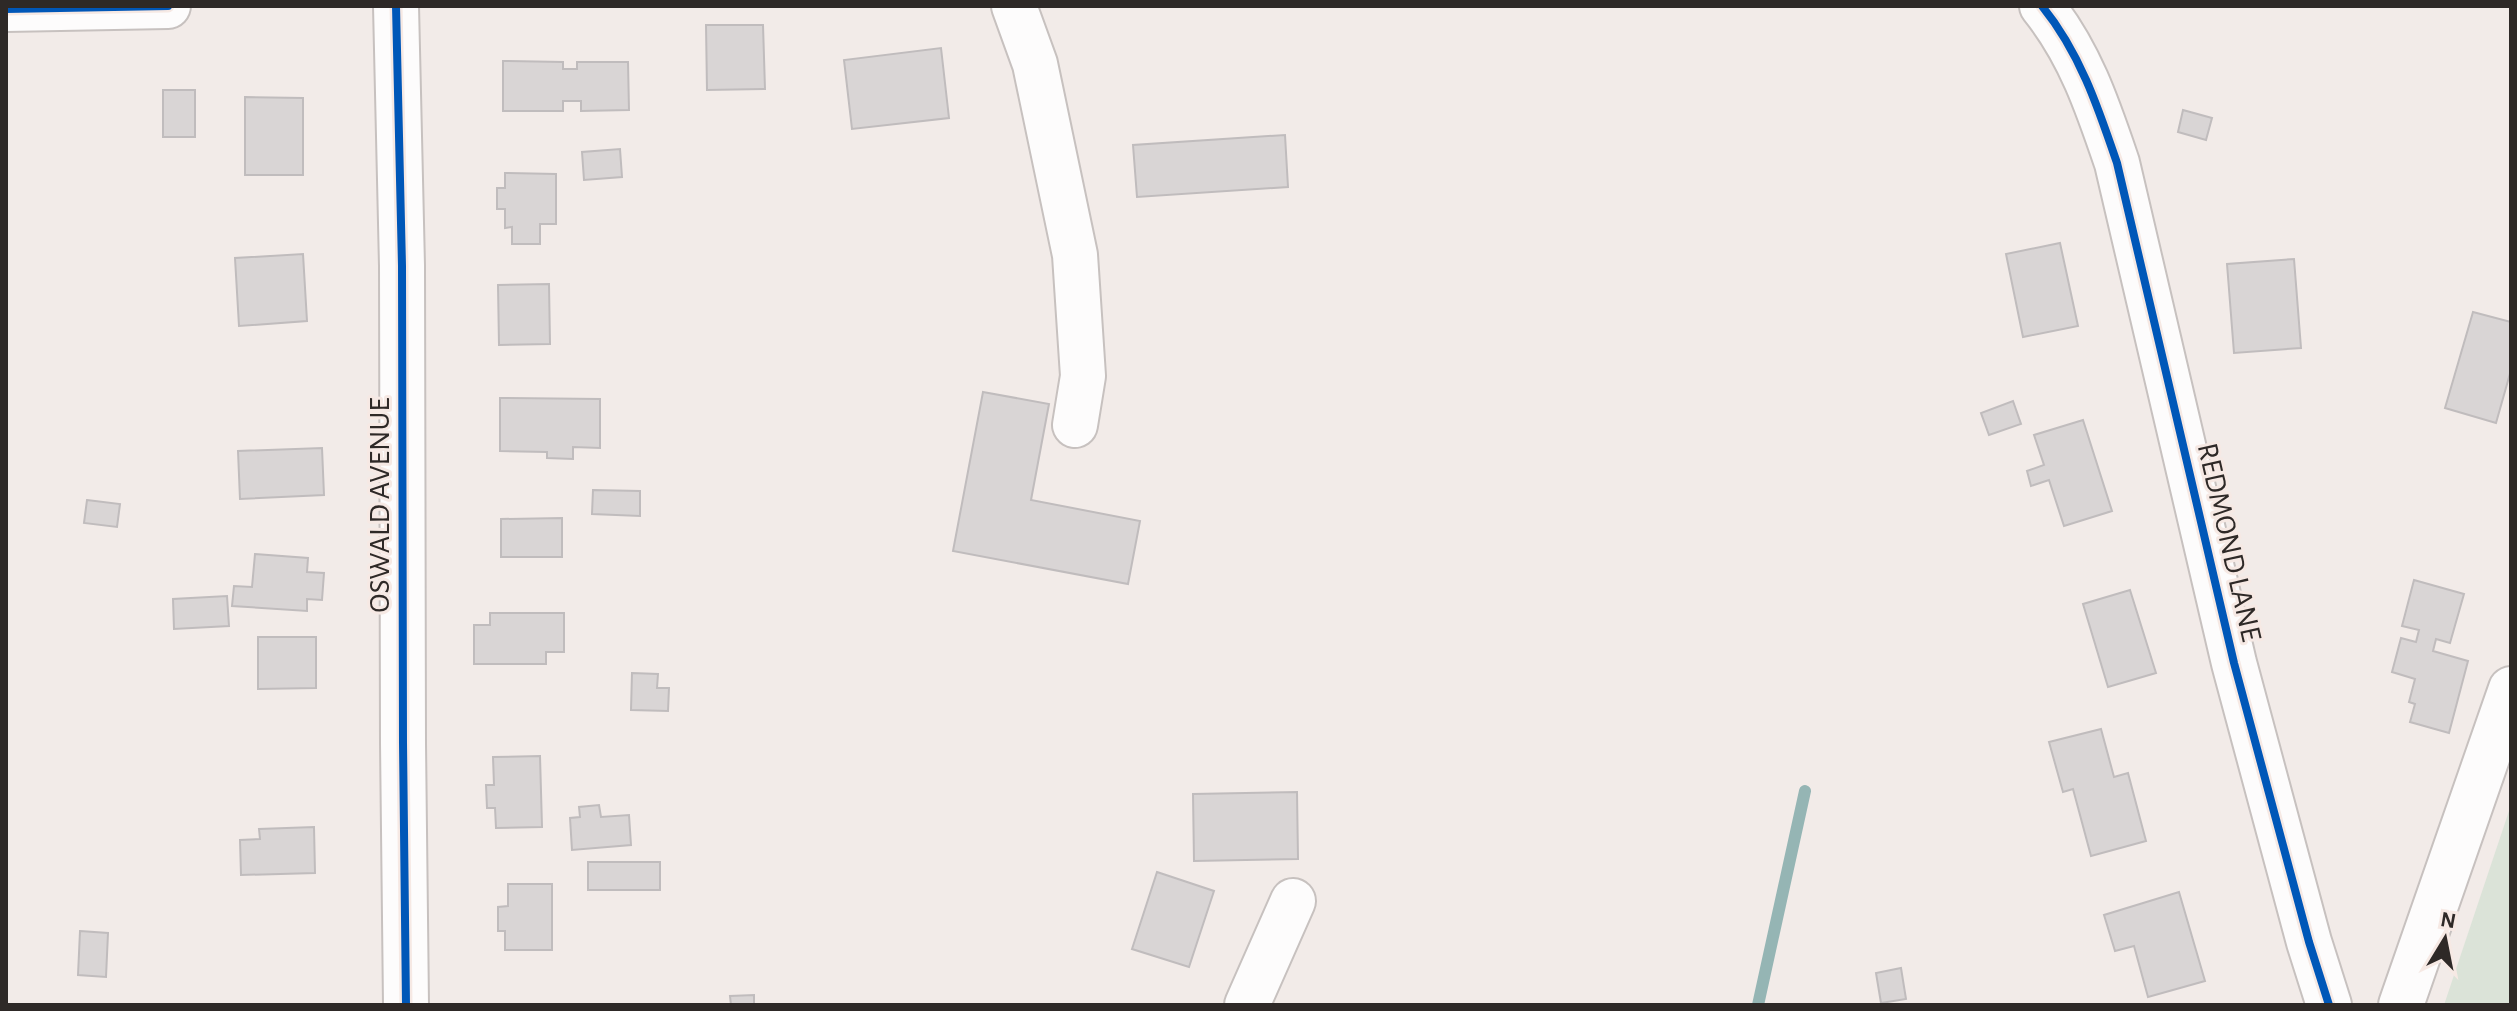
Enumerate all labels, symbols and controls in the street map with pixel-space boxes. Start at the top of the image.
street label: OSWALD AVENUE [365,397,395,613]
street label: REDMOND LANE [2192,440,2266,644]
north arrow [2405,899,2485,979]
text: N [2439,908,2458,932]

